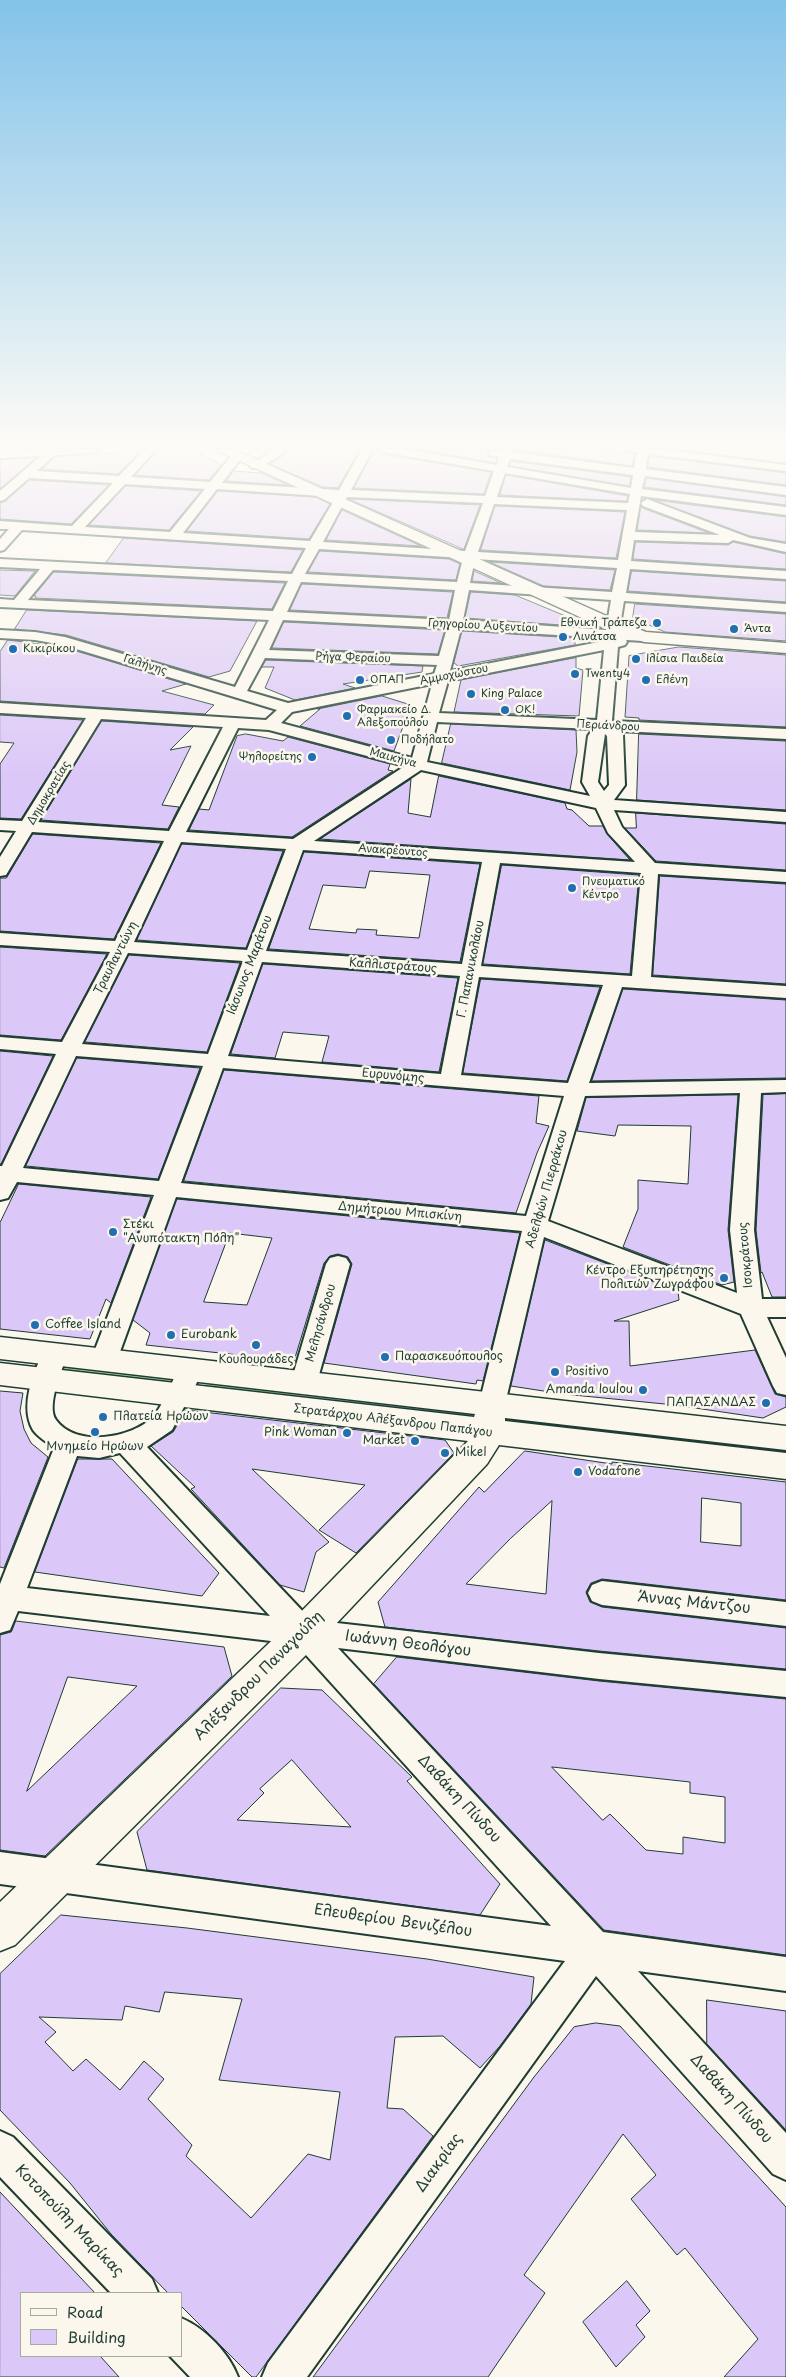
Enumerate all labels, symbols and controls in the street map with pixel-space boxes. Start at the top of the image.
place label: Εθνική Τράπεζα [560,616,647,630]
street label: Γρηγορίου Αυξεντίου [428,617,538,635]
marker: Εθνική Τράπεζα [651,617,663,629]
place label: Άντα [744,622,771,636]
marker: Άντα [728,623,740,635]
place label: Λινάτσα [573,630,617,644]
marker: Λινάτσα [557,631,569,643]
place label: Κικιρίκου [23,642,75,656]
marker: Κικιρίκου [7,643,19,655]
street label: Ρήγα Φεραίου [315,650,391,666]
street label: Γαλήνης [122,652,168,678]
place label: Ιλίσια Παιδεία [646,652,724,666]
marker: Ιλίσια Παιδεία [630,653,642,665]
street label: Αμμοχώστου [419,662,489,688]
place label: Twenty4 [585,667,630,681]
marker: Twenty4 [569,668,581,680]
place label: ΟΠΑΠ [370,673,404,687]
place label: Ελένη [656,673,688,687]
marker: ΟΠΑΠ [354,674,366,686]
marker: Ελένη [640,674,652,686]
place label: King Palace [481,687,542,701]
marker: King Palace [465,688,477,700]
place label: Φαρμακείο Δ. Αλεξοπούλου [357,703,431,729]
place label: ΟΚ! [515,703,535,717]
marker: ΟΚ! [499,704,511,716]
marker: Φαρμακείο Δ. Αλεξοπούλου [341,710,353,722]
street label: Περιάνδρου [576,718,640,734]
place label: Ποδήλατο [401,733,454,747]
marker: Ποδήλατο [385,734,397,746]
street label: Μαικήνα [368,745,418,771]
place label: Ψηλορείτης [239,750,302,764]
marker: Ψηλορείτης [306,751,318,763]
street label: Δημοκρατίας [25,759,73,827]
street label: Ανακρέοντος [358,842,428,860]
place label: Πνευματικό Κέντρο [582,875,645,901]
marker: Πνευματικό Κέντρο [566,882,578,894]
street label: Ιάσωνος Μαράτου [224,913,276,1017]
street label: Τραυλαντώνη [91,919,141,997]
street label: Γ. Παπανικολάου [454,919,488,1019]
street label: Καλλιστράτους [349,956,437,976]
street label: Ευρυνόμης [361,1066,425,1086]
street label: Αδελφών Πιερράκου [523,1128,571,1250]
street label: Δημήτριου Μπισκίνη [337,1199,463,1225]
place label: Στέκι "Ανυπότακτη Πόλη" [123,1218,239,1246]
street label: Ισοκράτους [736,1221,756,1289]
marker: Στέκι "Ανυπότακτη Πόλη" [107,1226,119,1238]
place label: Κέντρο Εξυπηρέτησης Πολιτών Ζωγράφου [586,1264,714,1292]
marker: Κέντρο Εξυπηρέτησης Πολιτών Ζωγράφου [718,1272,730,1284]
street label: Μελησάνδρου [303,1282,339,1364]
place label: Coffee Island [45,1318,121,1332]
marker: Coffee Island [29,1319,41,1331]
place label: Eurobank [181,1328,237,1342]
marker: Eurobank [165,1329,177,1341]
marker: Κουλουράδες [250,1339,262,1351]
place label: Παρασκευόπουλος [395,1350,503,1364]
marker: Παρασκευόπουλος [379,1351,391,1363]
place label: Κουλουράδες [218,1353,294,1367]
place label: Positivo [565,1365,609,1379]
marker: Positivo [549,1366,561,1378]
place label: Amanda loulou [546,1383,633,1397]
marker: Amanda loulou [637,1384,649,1396]
place label: ΠΑΠΑΣΑΝΔΑΣ [666,1396,756,1410]
marker: ΠΑΠΑΣΑΝΔΑΣ [760,1397,772,1409]
street label: Στρατάρχου Αλέξανδρου Παπάγου [293,1402,493,1440]
place label: Πλατεία Ηρώων [113,1410,209,1424]
marker: Πλατεία Ηρώων [97,1411,109,1423]
marker: Μνημείο Ηρώων [89,1426,101,1438]
place label: Pink Woman [264,1426,337,1440]
marker: Pink Woman [341,1427,353,1439]
place label: Market [363,1434,405,1448]
marker: Market [409,1435,421,1447]
place label: Μνημείο Ηρώων [46,1440,144,1454]
place label: Mikel [455,1446,486,1460]
marker: Mikel [439,1447,451,1459]
place label: Vodafone [588,1465,641,1479]
marker: Vodafone [572,1466,584,1478]
street label: Άννας Μάντζου [637,1588,751,1618]
street label: Αλέξανδρου Παναγούλη [191,1608,327,1744]
street label: Ιωάννη Θεολόγου [344,1627,472,1661]
street label: Δαβάκη Πίνδου [414,1751,504,1847]
street label: Ελευθερίου Βενιζέλου [313,1901,473,1941]
street label: Δαβάκη Πίνδου [686,2051,776,2147]
street label: Διακρίας [412,2130,466,2196]
street label: Κοτοπούλη Μαρίκας [11,2161,127,2281]
legend [20,2292,182,2357]
text: Road [67,2300,103,2323]
text: Building [67,2325,126,2348]

